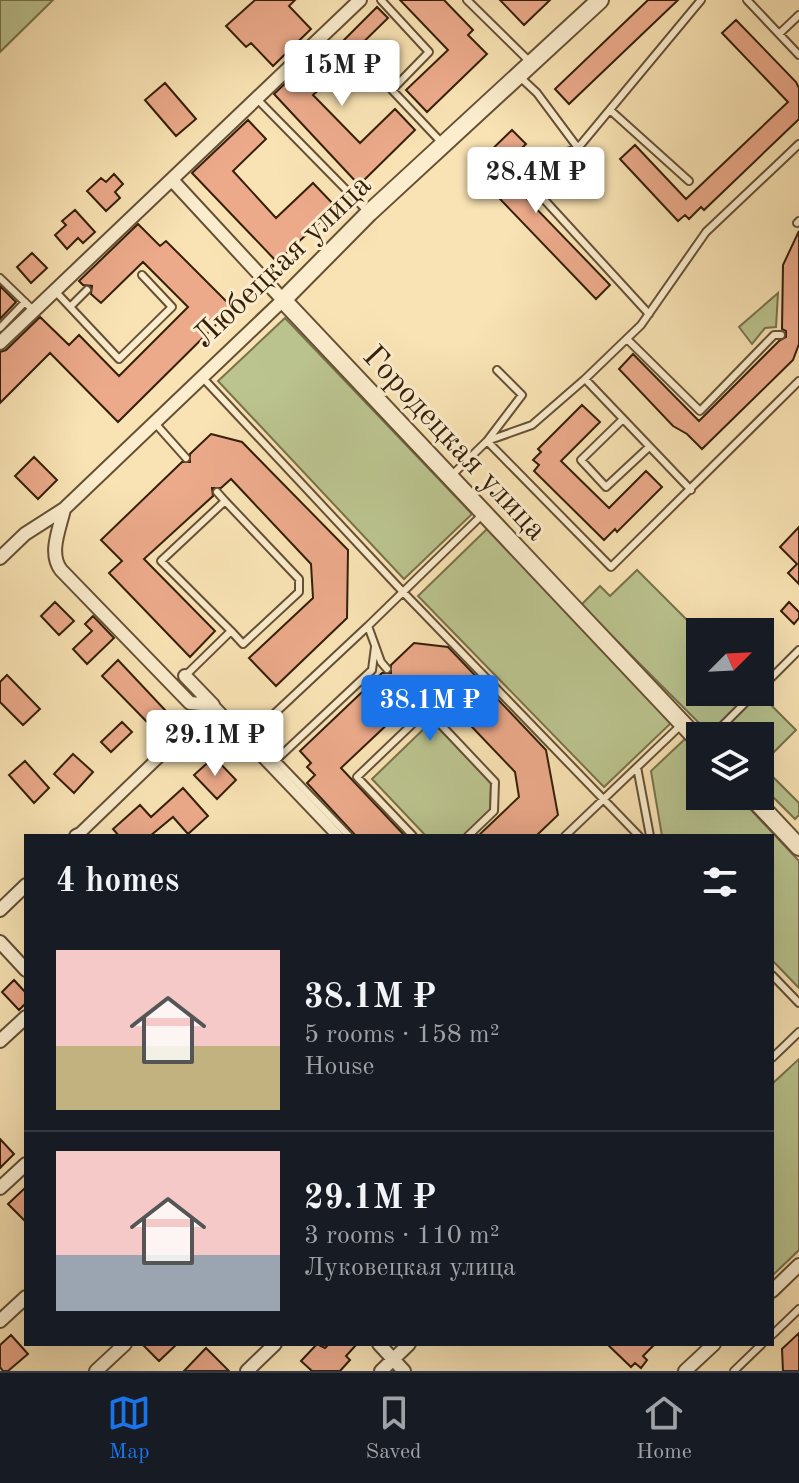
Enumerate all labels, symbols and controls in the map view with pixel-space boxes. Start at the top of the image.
pin: 15M ₽ [286,40,398,108]
text: 15M ₽ [303,53,381,79]
pin: 28.4M ₽ [462,147,610,215]
text: 28.4M ₽ [485,160,587,186]
street label: Любецкая улица [188,169,378,355]
street label: Городецкая улица [356,341,552,548]
north arrow [686,618,774,706]
map controls [686,618,774,810]
pin: 38.1M ₽ [356,675,504,743]
text: 38.1M ₽ [379,688,481,714]
pin: 29.1M ₽ [141,710,289,778]
button: layers [686,722,774,810]
text: 29.1M ₽ [164,723,266,749]
icon: filters [698,860,742,904]
text: 4 homes [56,865,179,899]
text: 38.1M ₽ [304,981,436,1015]
icon: home [120,982,216,1078]
text: 5 rooms · 158 m² [304,1022,500,1048]
text: House [304,1054,375,1080]
text: 29.1M ₽ [304,1182,436,1216]
icon: home [120,1183,216,1279]
text: 3 rooms · 110 m² [304,1223,500,1249]
text: Луковецкая улица [304,1255,516,1281]
tab: Map [107,1391,151,1466]
tab: Saved [366,1391,422,1466]
tab: Home [636,1391,692,1466]

